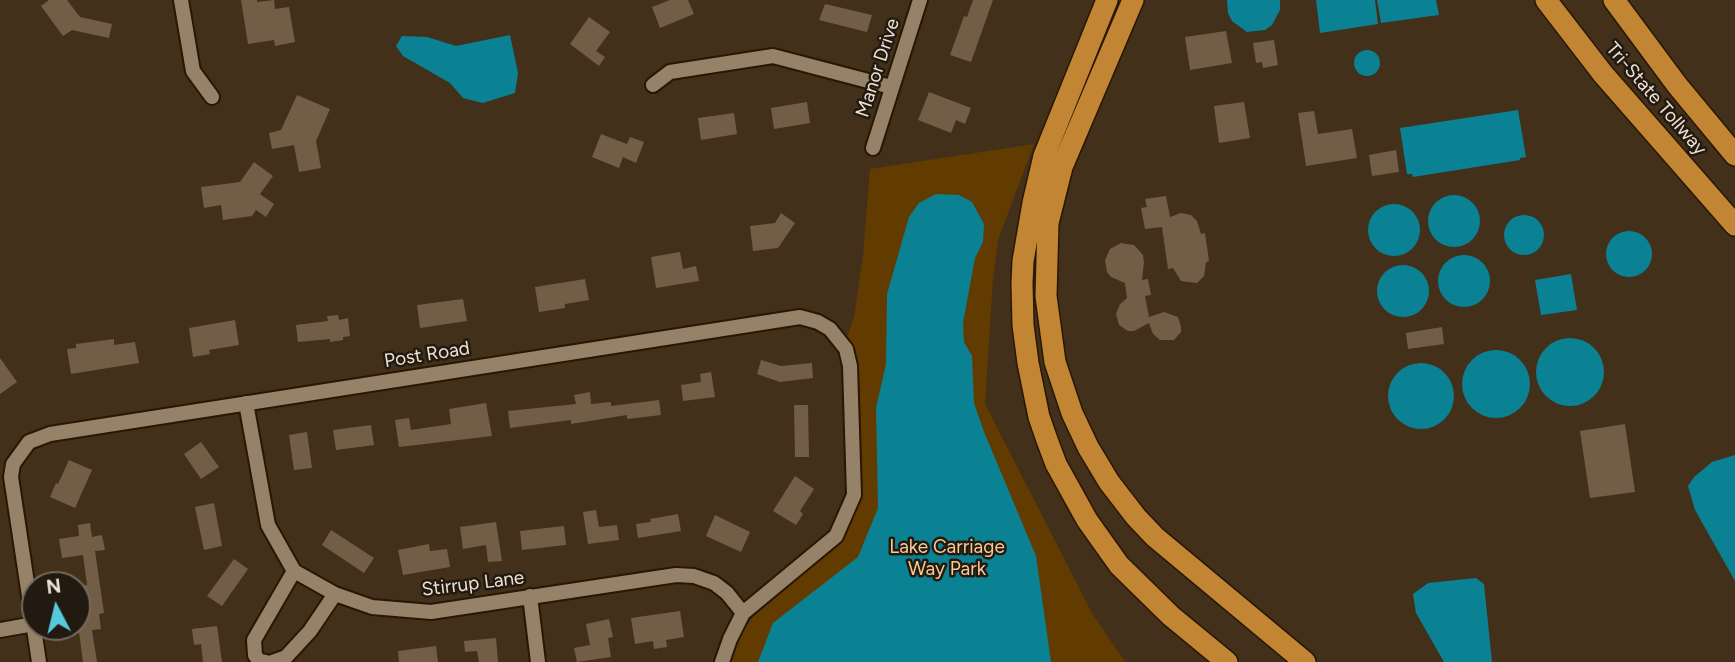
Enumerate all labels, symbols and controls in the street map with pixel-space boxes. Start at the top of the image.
street label: Manor Drive [851,16,905,120]
street label: Tri-State Tollway [1601,38,1711,160]
street label: Post Road [383,337,471,373]
park label: Lake Carriage Way Park [889,536,1005,580]
street label: Stirrup Lane [420,566,526,602]
north arrow [21,571,91,641]
text: N [45,574,62,599]

